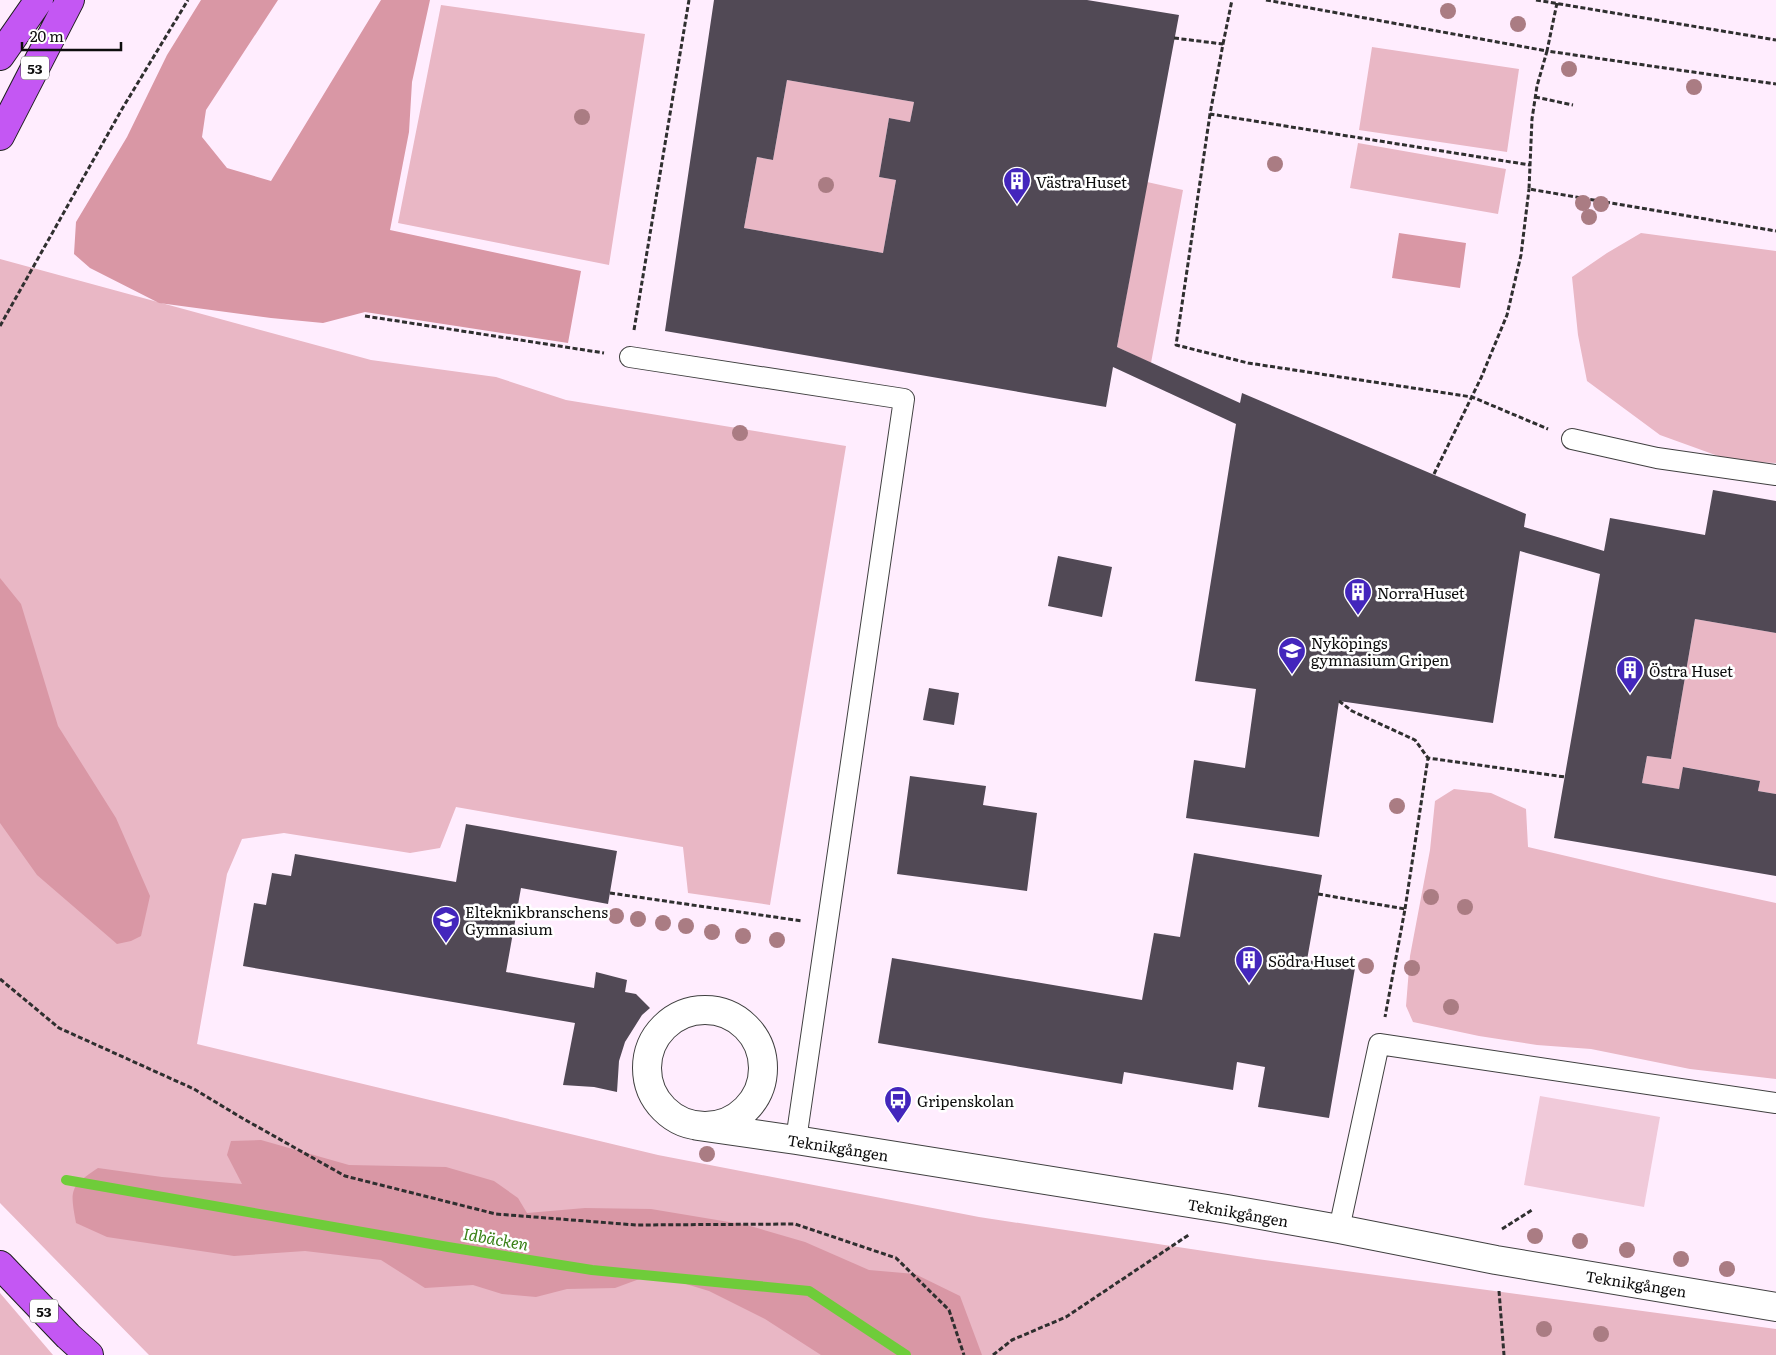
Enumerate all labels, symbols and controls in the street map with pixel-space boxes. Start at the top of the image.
scale bar [22,20,121,52]
text: 20 m [30,24,64,47]
road number: 53 [21,56,49,80]
building icon: Västra Huset [1002,166,1032,205]
place label: Västra Huset [1036,170,1127,193]
building icon: Norra Huset [1343,577,1373,616]
place label: Norra Huset [1377,581,1465,604]
place label: Nyköpings gymnasium Gripen [1311,631,1449,671]
school or university icon: Nyköpings gymnasium Gripen [1277,636,1307,675]
building icon: Östra Huset [1615,655,1645,694]
place label: Östra Huset [1649,659,1733,682]
place label: Elteknikbranschens Gymnasium [465,900,608,940]
school or university icon: Elteknikbranschens Gymnasium [431,905,461,944]
building icon: Södra Huset [1234,945,1264,984]
place label: Södra Huset [1268,949,1355,972]
bus stop icon: Gripenskolan [883,1085,913,1124]
place label: Gripenskolan [917,1089,1014,1112]
street label: Teknikgången [786,1128,890,1166]
street label: Teknikgången [1186,1192,1290,1232]
water label: Idbäcken [461,1220,531,1256]
street label: Teknikgången [1584,1264,1688,1302]
road number: 53 [30,1300,58,1322]

